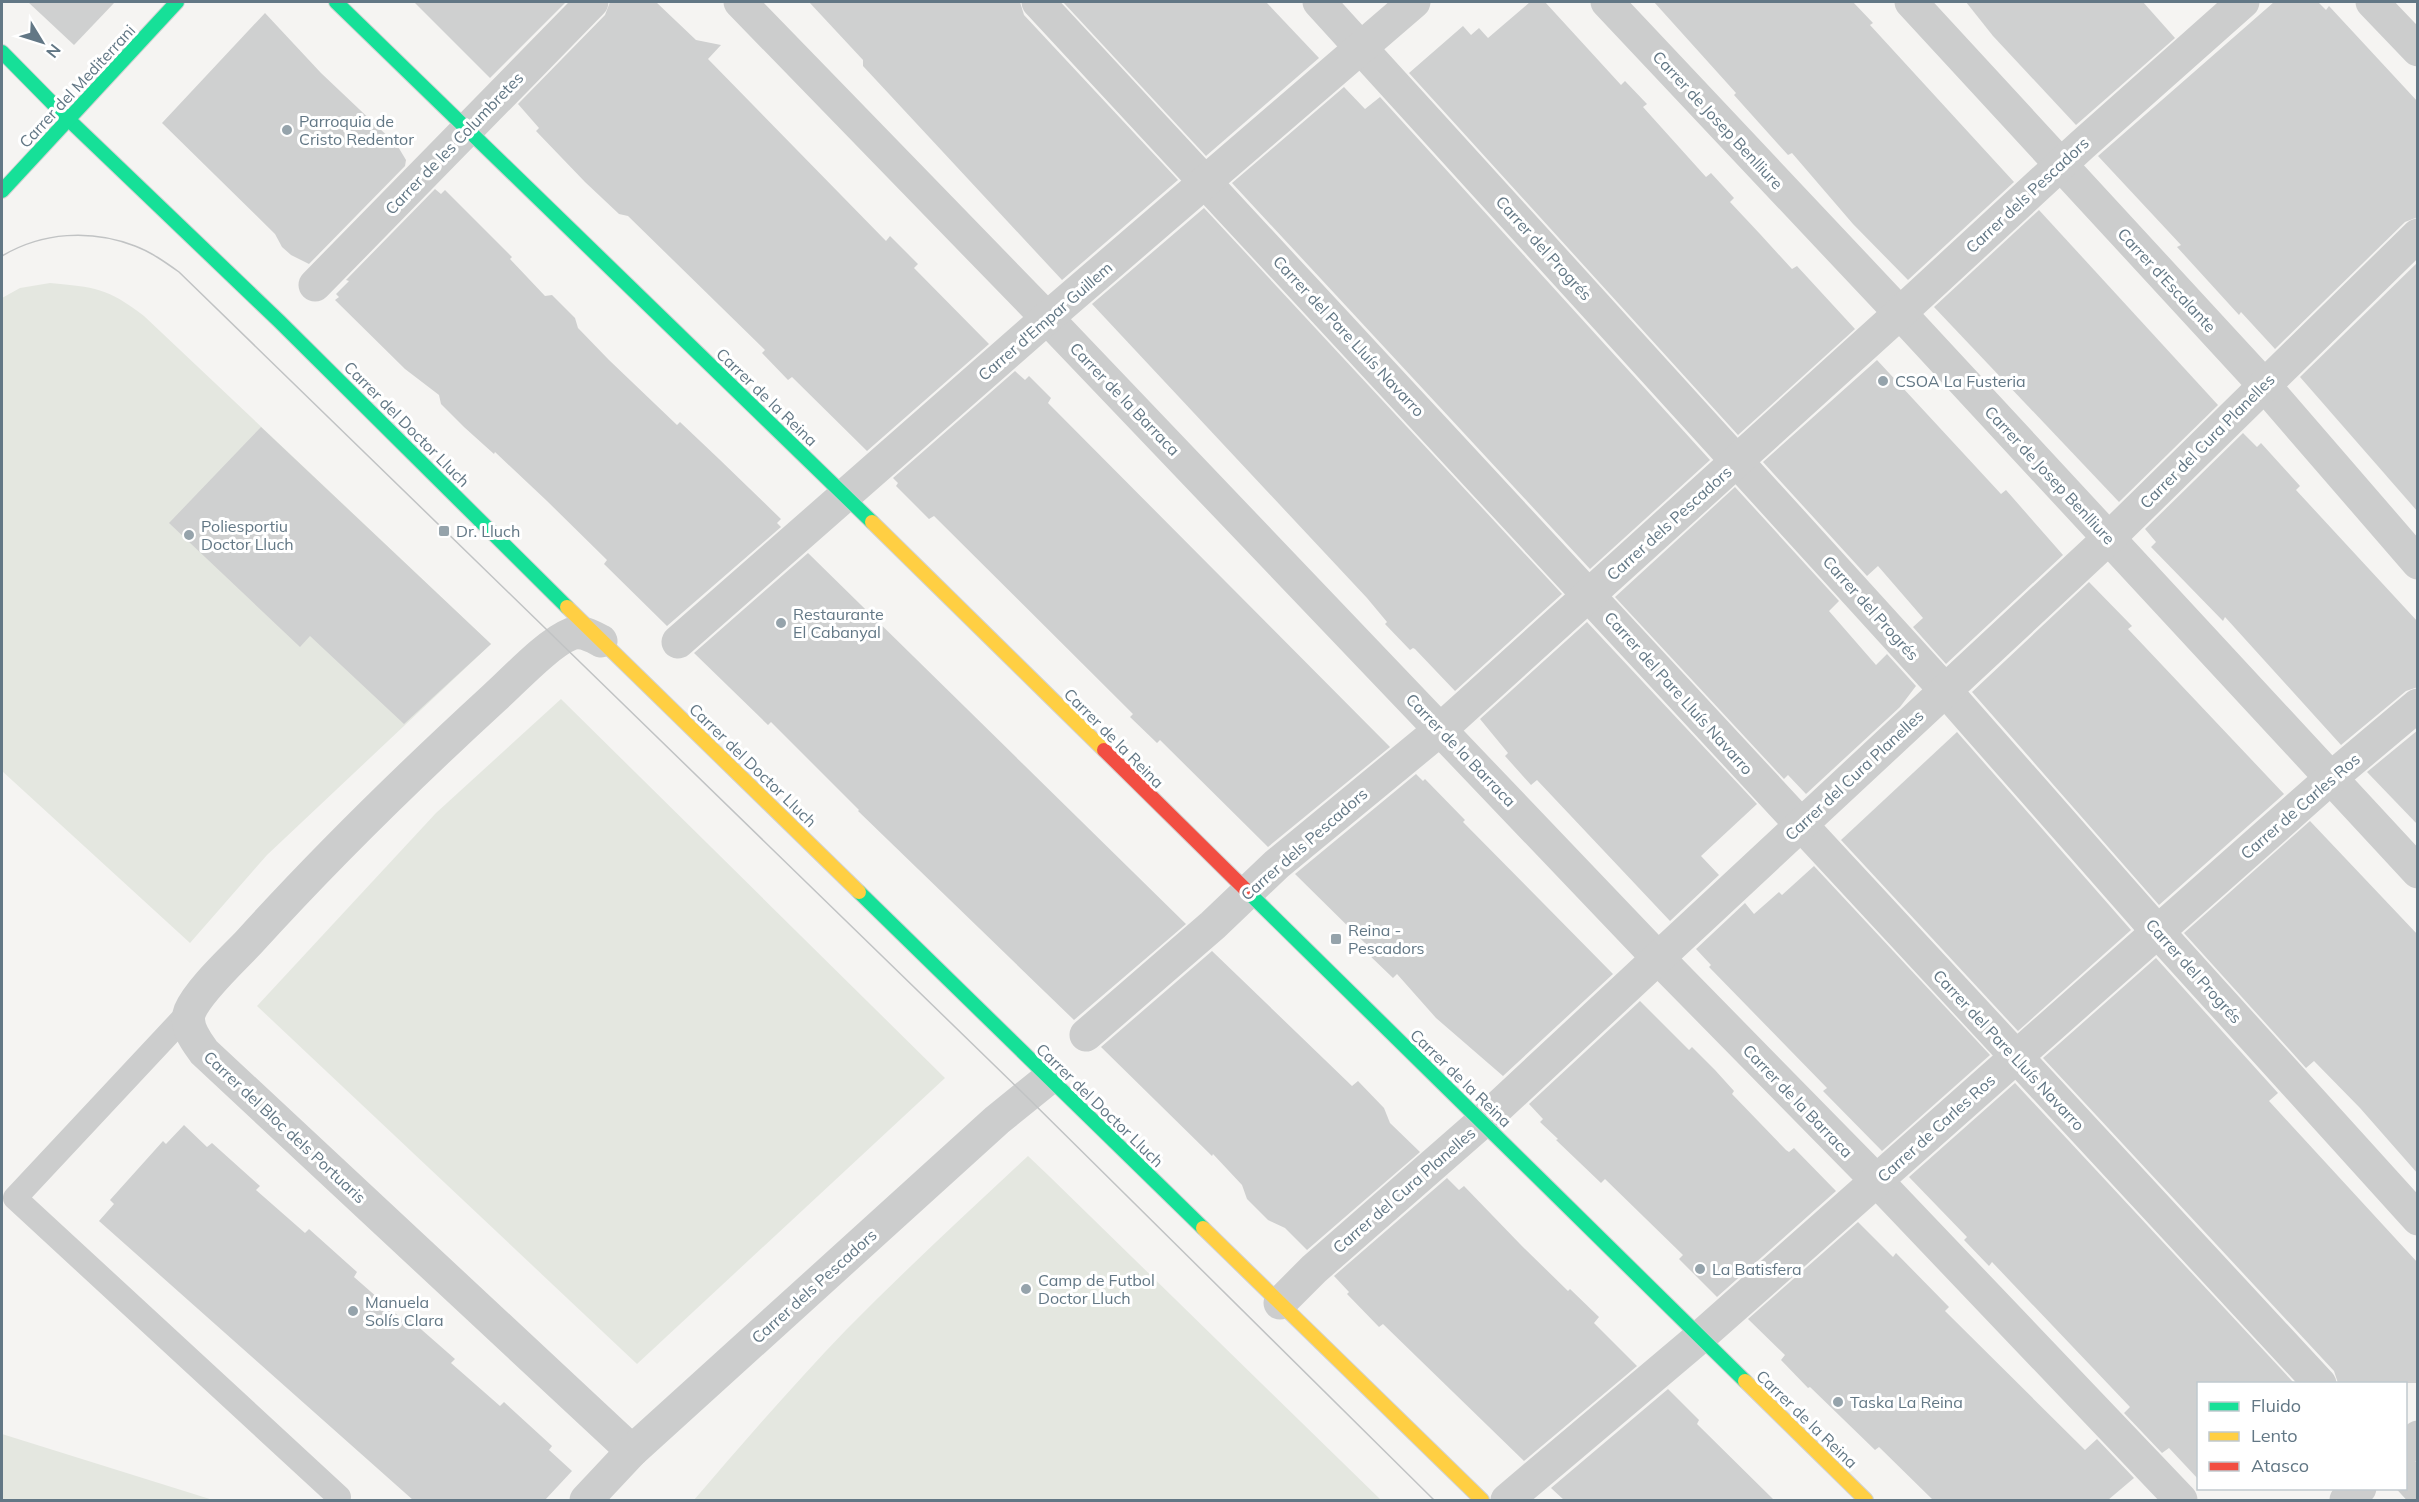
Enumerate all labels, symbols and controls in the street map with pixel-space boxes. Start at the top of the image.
north arrow [12,12,72,72]
street label: Carrer del Mediterrani [15,20,139,152]
text: N [42,40,65,62]
street label: Carrer de Josep Benlliure [1649,47,1787,193]
street label: Carrer de les Columbretes [381,68,527,218]
place label: Parroquia de Cristo Redentor [299,111,414,149]
marker: Parroquia de Cristo Redentor [280,123,294,137]
street label: Carrer dels Pescadors [1961,133,2093,257]
street label: Carrer del Progrés [1492,192,1596,304]
street label: Carrer d'Escalante [2114,224,2220,336]
street label: Carrer del Pare Lluís Navarro [1269,251,1429,421]
street label: Carrer d'Empar Guillem [974,257,1116,385]
street label: Carrer de la Barraca [1066,338,1184,460]
street label: Carrer de la Reina [712,344,822,450]
street label: Carrer del Doctor Lluch [340,357,474,491]
street label: Carrer del Cura Planelles [2135,369,2279,513]
place label: CSOA La Fusteria [1895,371,2026,391]
marker: CSOA La Fusteria [1876,374,1890,388]
street label: Carrer de Josep Benlliure [1981,402,2119,548]
street label: Carrer dels Pescadors [1602,462,1736,584]
place label: Poliesportiu Doctor Lluch [201,516,294,554]
place label: Dr. Lluch [456,521,520,541]
marker: Dr. Lluch [437,524,451,538]
marker: Poliesportiu Doctor Lluch [182,528,196,542]
street label: Carrer del Progrés [1819,552,1923,664]
place label: Restaurante El Cabanyal [793,604,884,642]
street label: Carrer del Pare Lluís Navarro [1600,607,1758,779]
marker: Restaurante El Cabanyal [774,616,788,630]
street label: Carrer de la Reina [1060,684,1168,792]
street label: Carrer de la Barraca [1402,689,1520,811]
street label: Carrer del Doctor Lluch [685,699,821,831]
street label: Carrer del Cura Planelles [1780,705,1928,845]
street label: Carrer de Carles Ros [2236,749,2364,863]
street label: Carrer dels Pescadors [1237,784,1371,904]
street label: Carrer del Progrés [2142,915,2246,1027]
place label: Reina - Pescadors [1348,920,1425,958]
marker: Reina - Pescadors [1329,932,1343,946]
street label: Carrer del Pare Lluís Navarro [1929,965,2089,1135]
street label: Carrer de la Reina [1406,1025,1516,1131]
street label: Carrer del Doctor Lluch [1032,1039,1168,1171]
street label: Carrer de la Barraca [1739,1040,1857,1162]
street label: Carrer del Bloc dels Portuaris [200,1047,370,1207]
street label: Carrer de Carles Ros [1873,1070,1999,1186]
street label: Carrer del Cura Planelles [1329,1123,1479,1257]
street label: Carrer dels Pescadors [747,1225,881,1347]
place label: La Batisfera [1712,1259,1802,1279]
marker: La Batisfera [1693,1262,1707,1276]
place label: Camp de Futbol Doctor Lluch [1038,1270,1155,1308]
marker: Camp de Futbol Doctor Lluch [1019,1282,1033,1296]
place label: Manuela Solís Clara [365,1292,444,1330]
marker: Manuela Solís Clara [346,1304,360,1318]
street label: Carrer de la Reina [1752,1366,1862,1472]
legend [2197,1382,2407,1490]
place label: Taska La Reina [1850,1392,1963,1412]
text: Fluido [2251,1394,2301,1417]
marker: Taska La Reina [1831,1395,1845,1409]
text: Lento [2251,1424,2298,1447]
text: Atasco [2251,1454,2309,1477]

